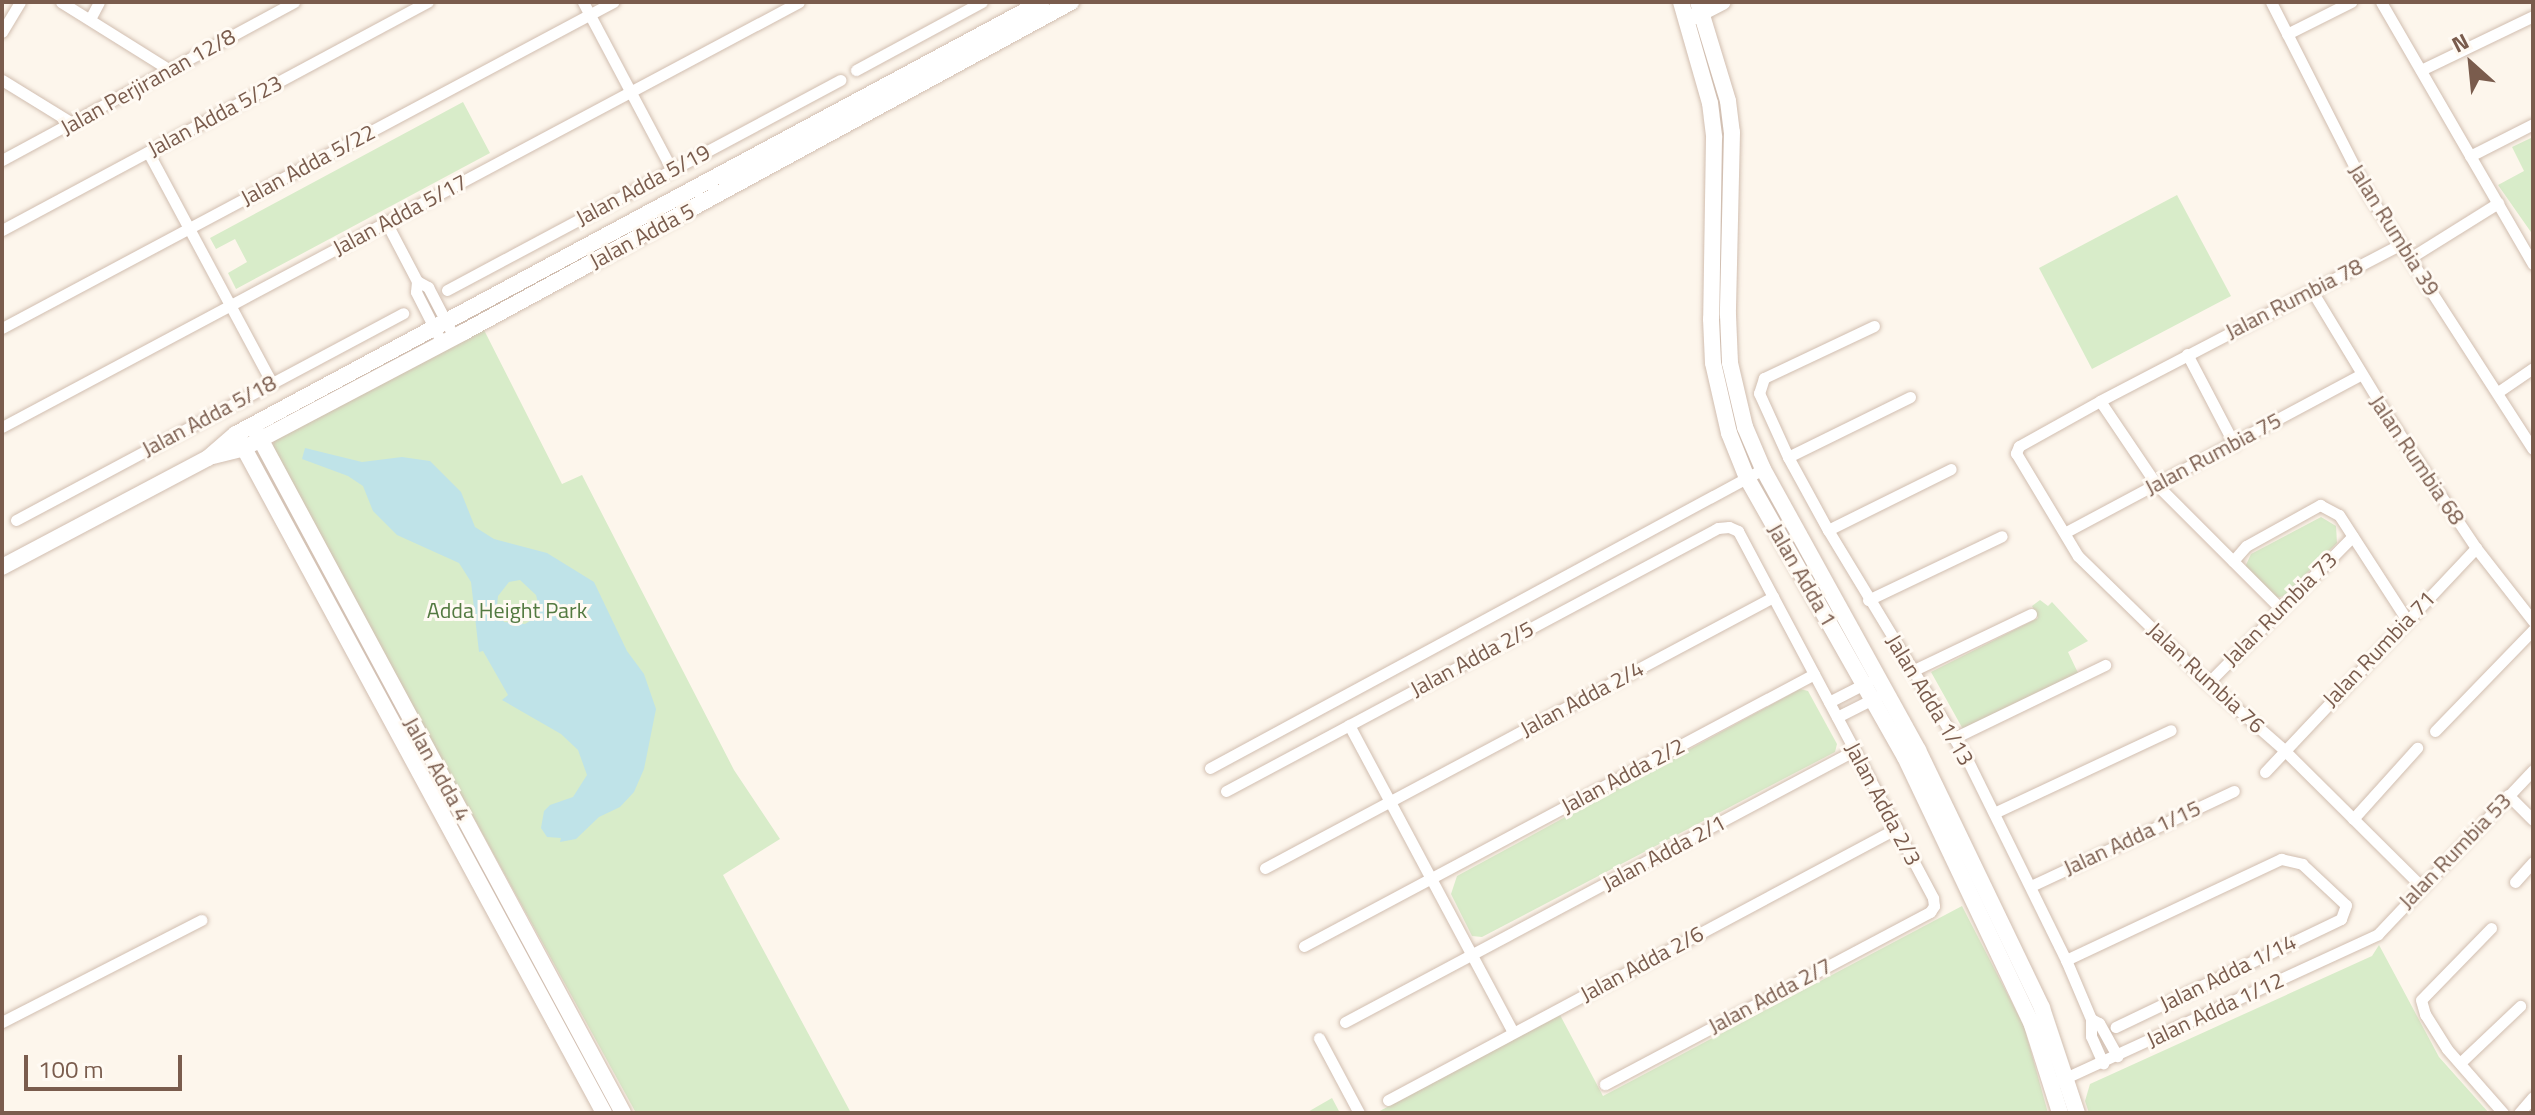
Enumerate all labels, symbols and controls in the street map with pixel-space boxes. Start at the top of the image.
street label: Jalan Perjiranan 12/8 [56,23,240,141]
north arrow [2431,24,2511,104]
text: N [2446,24,2475,61]
street label: Jalan Adda 5/23 [143,70,287,162]
street label: Jalan Adda 5/22 [236,119,380,211]
street label: Jalan Adda 5/19 [571,139,715,231]
street label: Jalan Rumbia 39 [2343,159,2445,301]
street label: Jalan Adda 5/17 [328,169,472,261]
street label: Jalan Adda 5 [585,197,699,275]
street label: Jalan Rumbia 78 [2221,253,2367,345]
street label: Jalan Adda 5/18 [137,370,281,462]
street label: Jalan Rumbia 68 [2364,390,2470,530]
street label: Jalan Rumbia 75 [2140,407,2286,501]
street label: Jalan Adda 1 [1762,519,1842,631]
street label: Jalan Rumbia 73 [2217,546,2343,672]
street label: Jalan Rumbia 71 [2317,586,2441,712]
park label: Adda Height Park [427,598,587,624]
street label: Jalan Adda 2/5 [1406,615,1538,703]
street label: Jalan Rumbia 76 [2142,617,2270,739]
street label: Jalan Adda 1/13 [1881,630,1979,770]
street label: Jalan Adda 2/4 [1516,655,1648,743]
street label: Jalan Adda 4 [398,712,476,826]
street label: Jalan Adda 2/2 [1557,732,1689,820]
street label: Jalan Adda 2/3 [1839,738,1927,870]
street label: Jalan Rumbia 53 [2393,788,2517,914]
street label: Jalan Adda 1/15 [2059,795,2205,881]
street label: Jalan Adda 2/1 [1598,809,1730,897]
street label: Jalan Adda 2/6 [1576,920,1708,1008]
street label: Jalan Adda 1/14 [2156,929,2300,1017]
street label: Jalan Adda 2/7 [1704,952,1836,1040]
street label: Jalan Adda 1/12 [2142,967,2288,1053]
scale bar [28,1039,186,1089]
text: 100 m [38,1051,104,1087]

